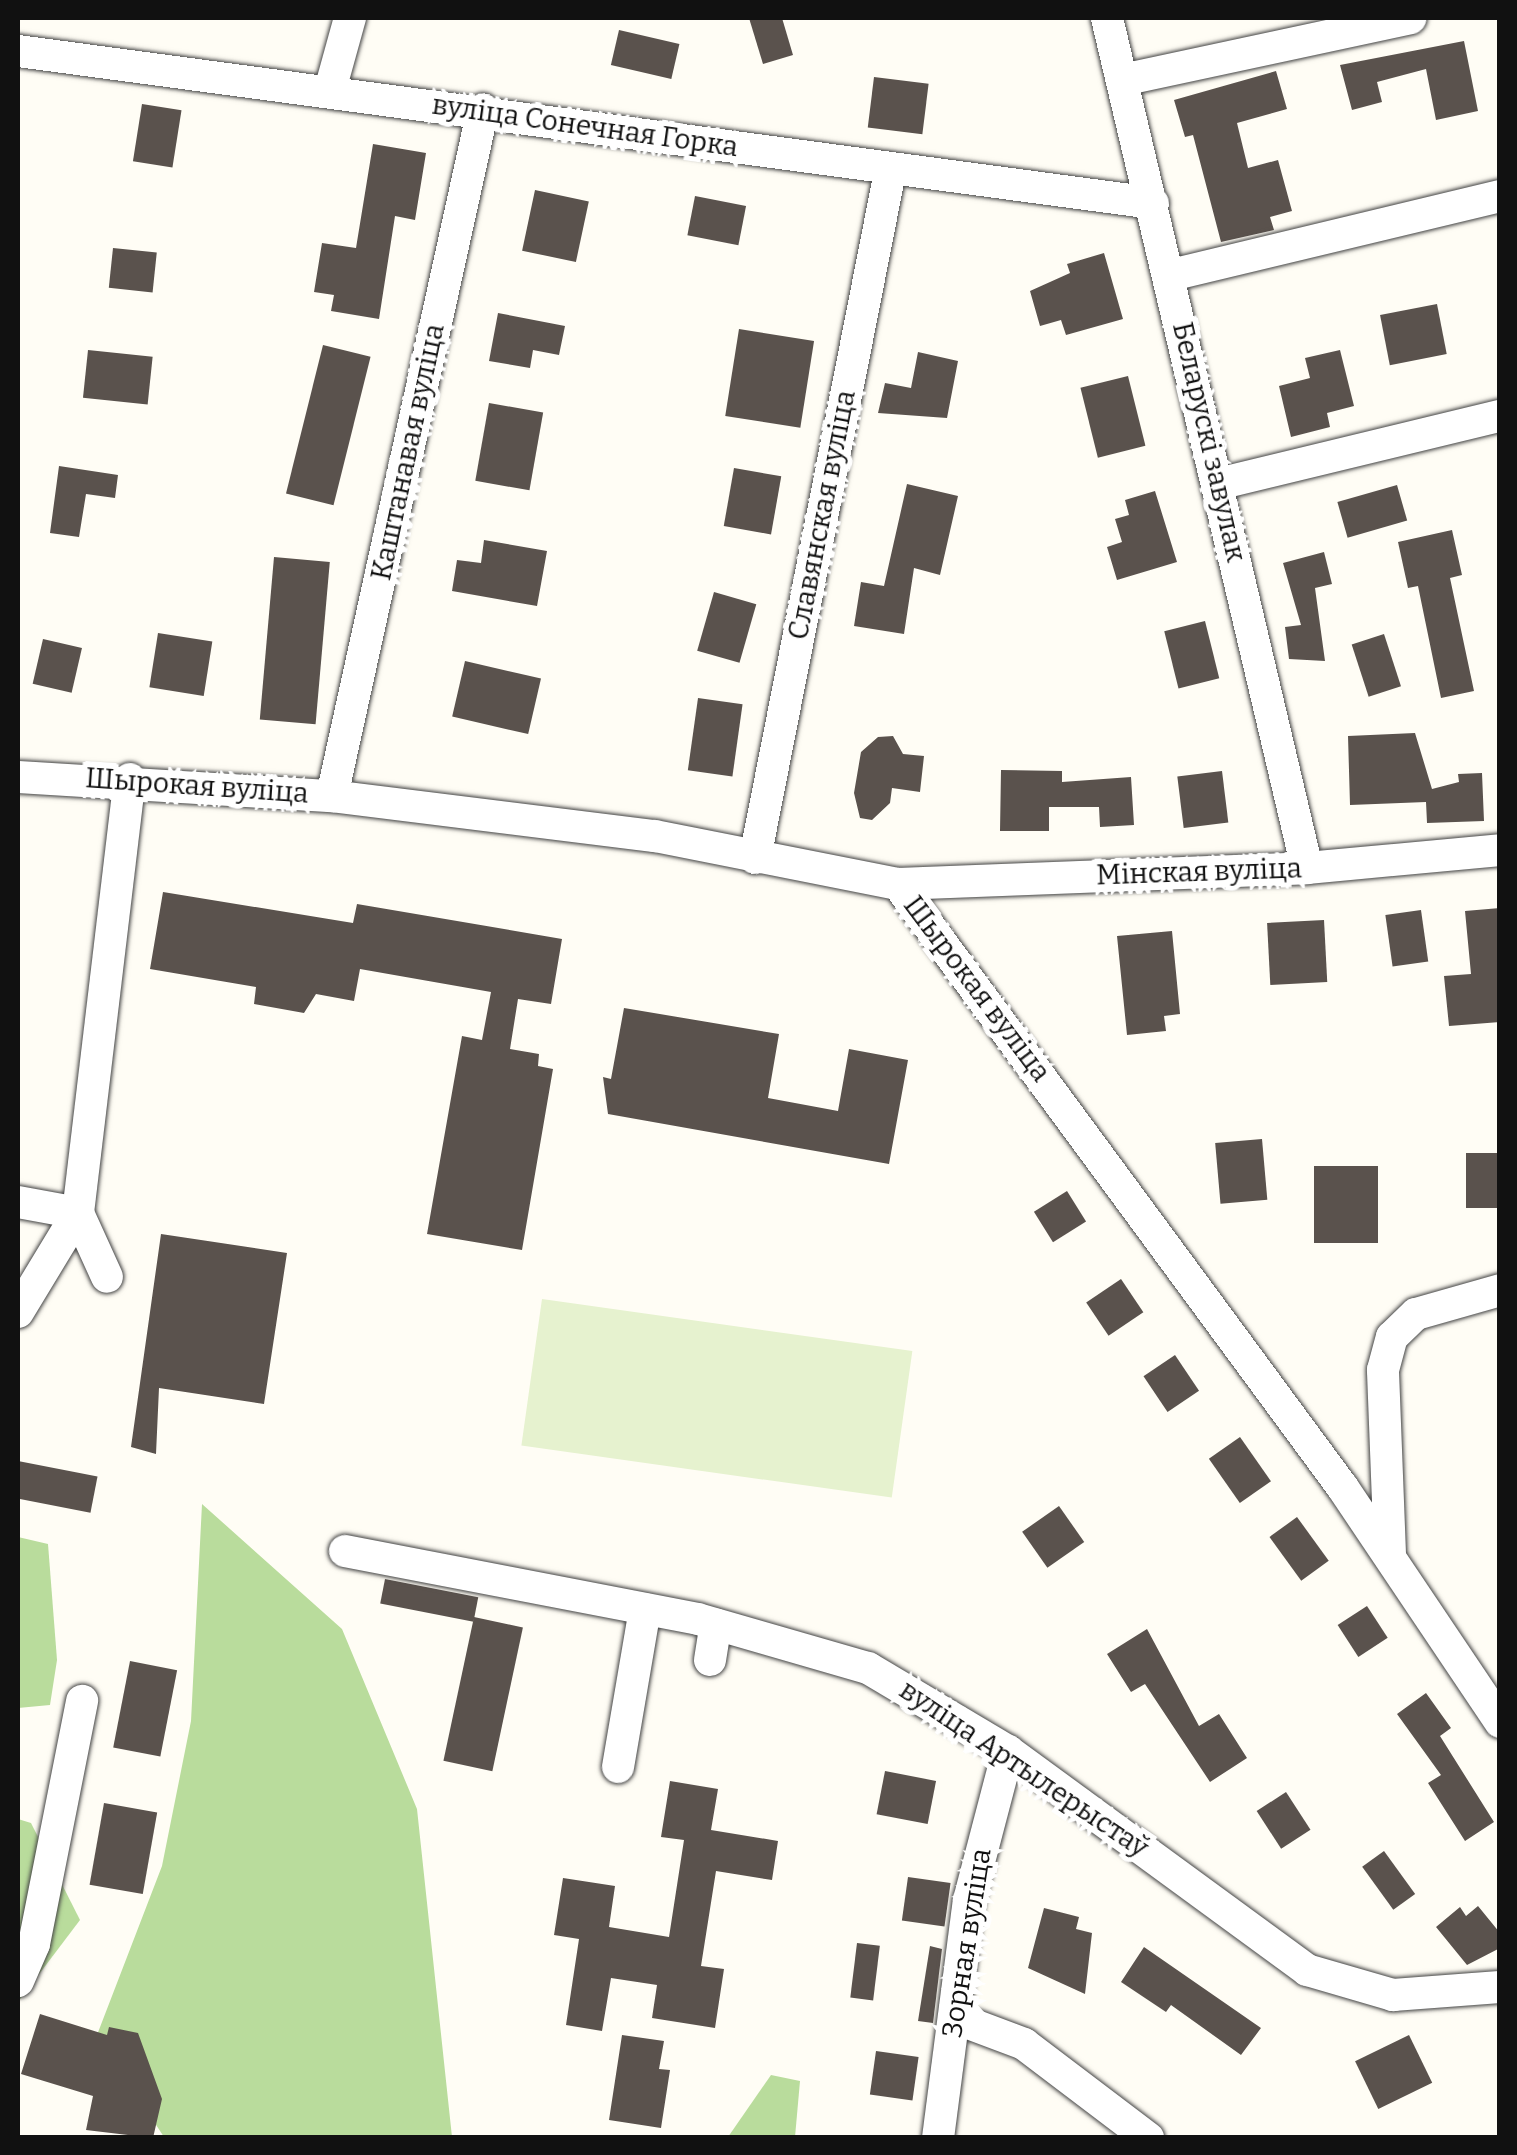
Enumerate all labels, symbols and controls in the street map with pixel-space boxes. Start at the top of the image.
street label: вуліца Сонечная Горка [430,88,740,164]
street label: Беларускі завулак [1165,319,1253,565]
street label: Каштанавая вуліца [364,321,452,583]
street label: Славянская вуліца [781,387,863,643]
street label: Шырокая вуліца [84,761,310,811]
street label: Мінская вуліца [1096,852,1302,892]
street label: Шырокая вуліца [896,890,1058,1088]
street label: вуліца Артылерыстаў [893,1673,1155,1865]
street label: Зорная вуліца [935,1846,999,2040]

